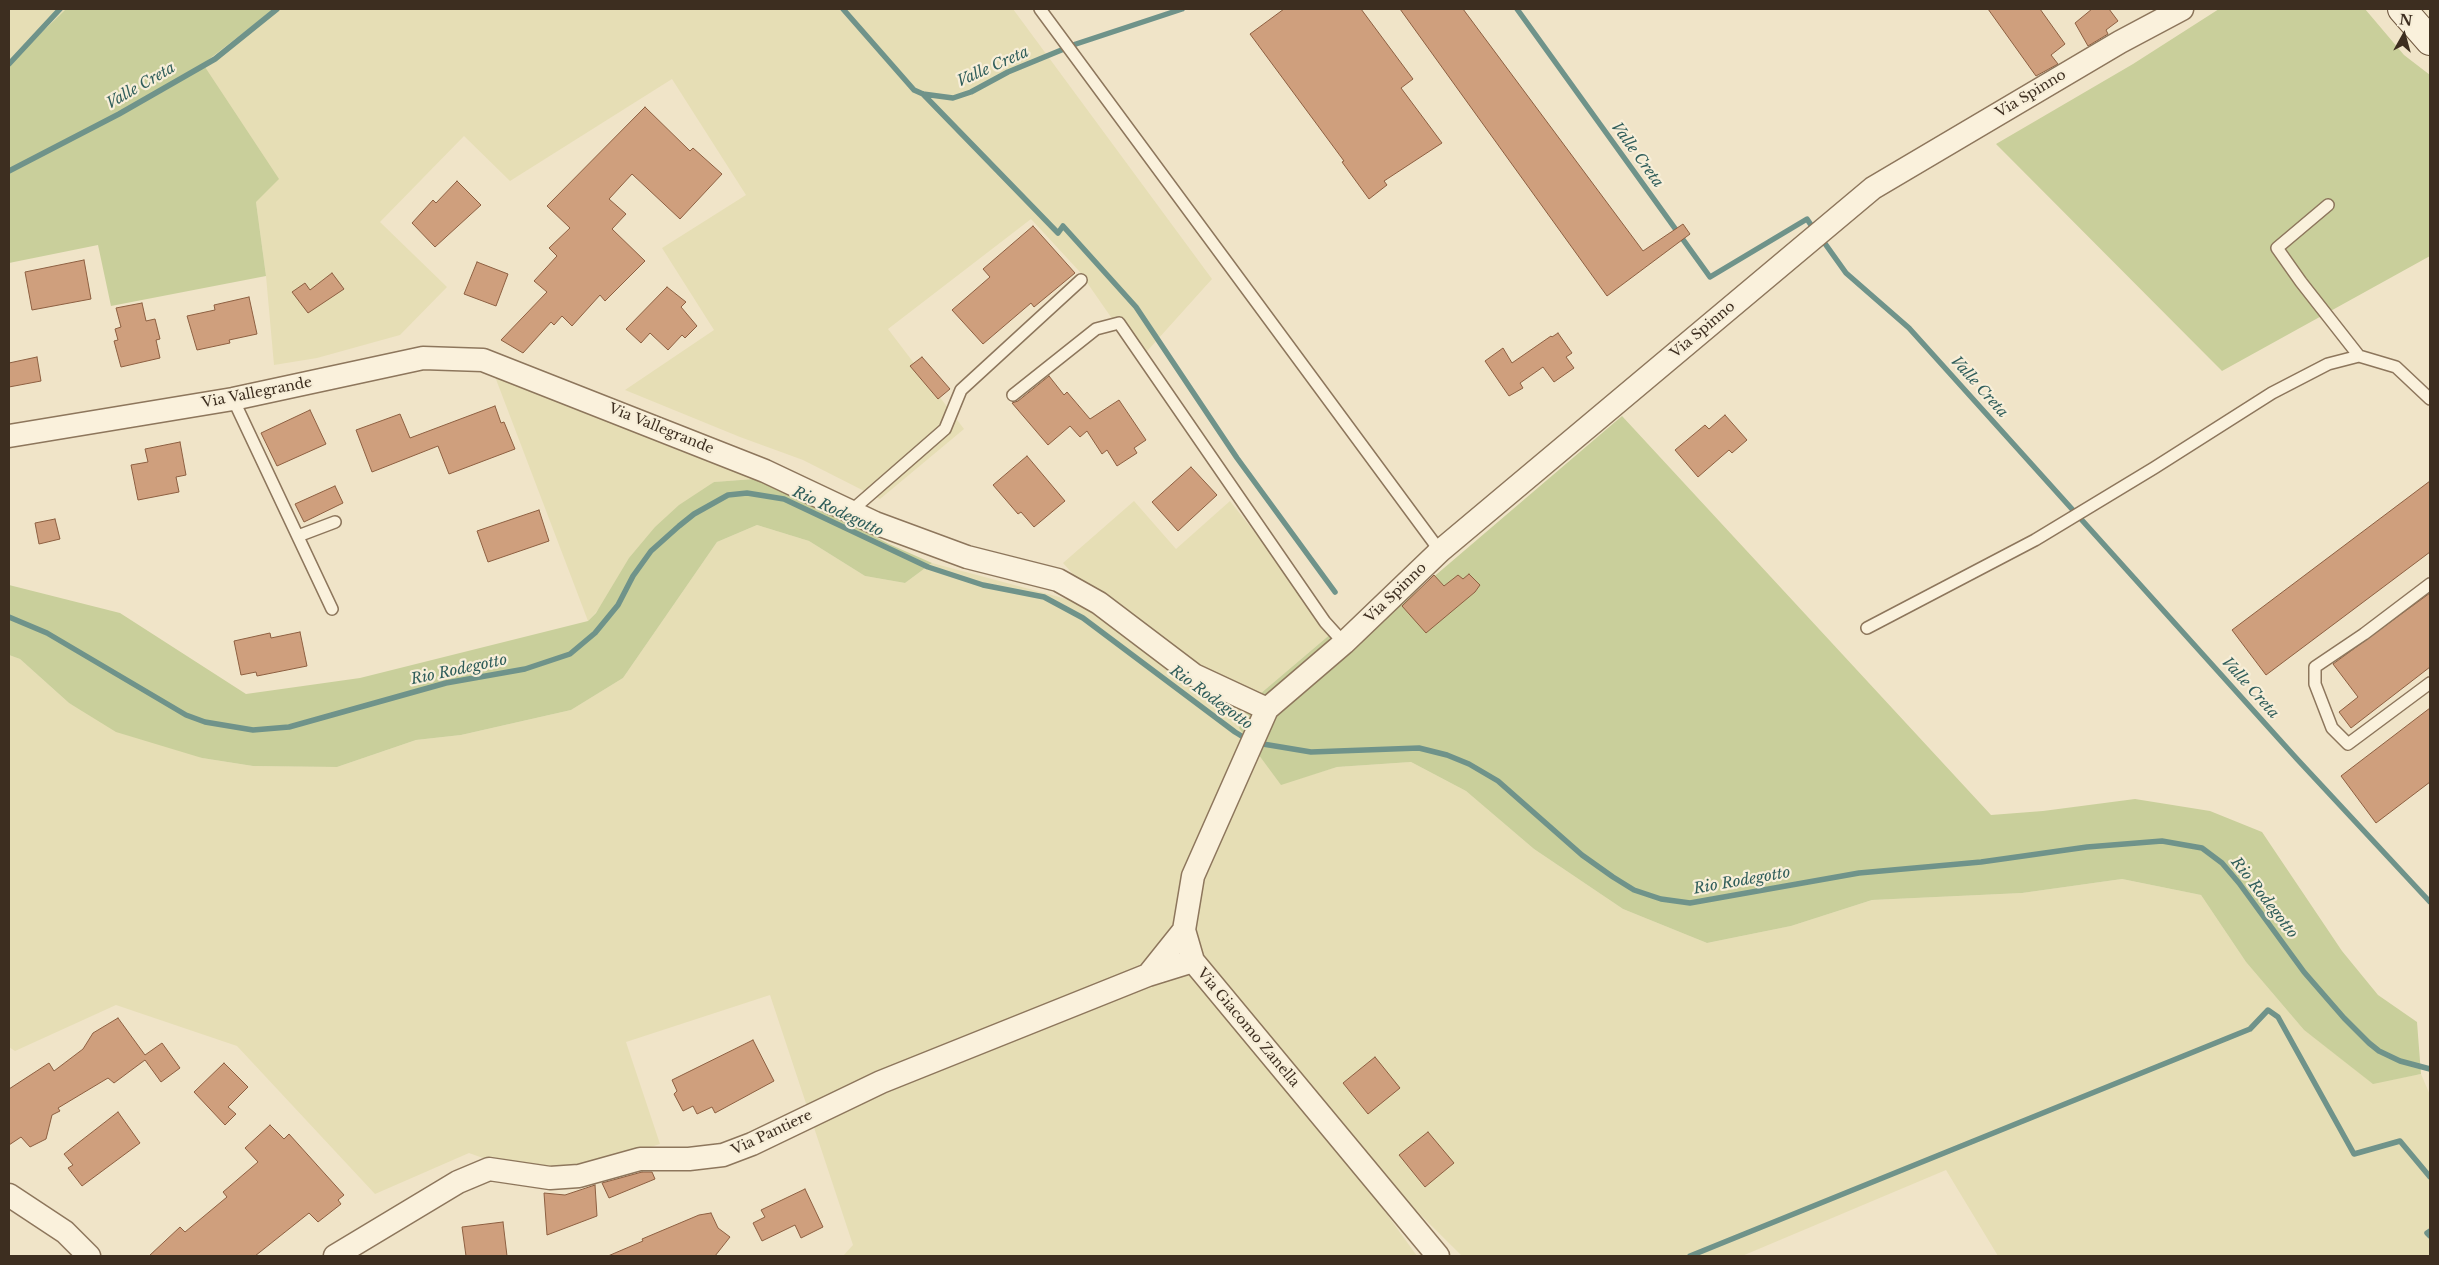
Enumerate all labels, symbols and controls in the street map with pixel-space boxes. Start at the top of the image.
north arrow [2379,10,2429,60]
text: N [2398,10,2413,30]
water label: Valle Creta [954,43,1032,91]
water label: Valle Creta [103,59,179,113]
street label: Via Spinno [1993,66,2069,122]
water label: Valle Creta [1607,119,1667,191]
street label: Via Spinno [1667,298,1739,362]
water label: Valle Creta [1947,353,2011,421]
street label: Via Vallegrande [200,374,314,412]
street label: Via Vallegrande [606,400,716,458]
water label: Rio Rodegotto [790,483,886,541]
street label: Via Spinno [1362,559,1430,627]
water label: Rio Rodegotto [409,651,509,689]
water label: Valle Creta [2218,654,2282,722]
water label: Rio Rodegotto [1166,662,1256,734]
water label: Rio Rodegotto [2227,854,2301,942]
water label: Rio Rodegotto [1692,864,1792,898]
street label: Via Giacomo Zanella [1193,965,1303,1091]
street label: Via Pantiere [729,1107,815,1159]

